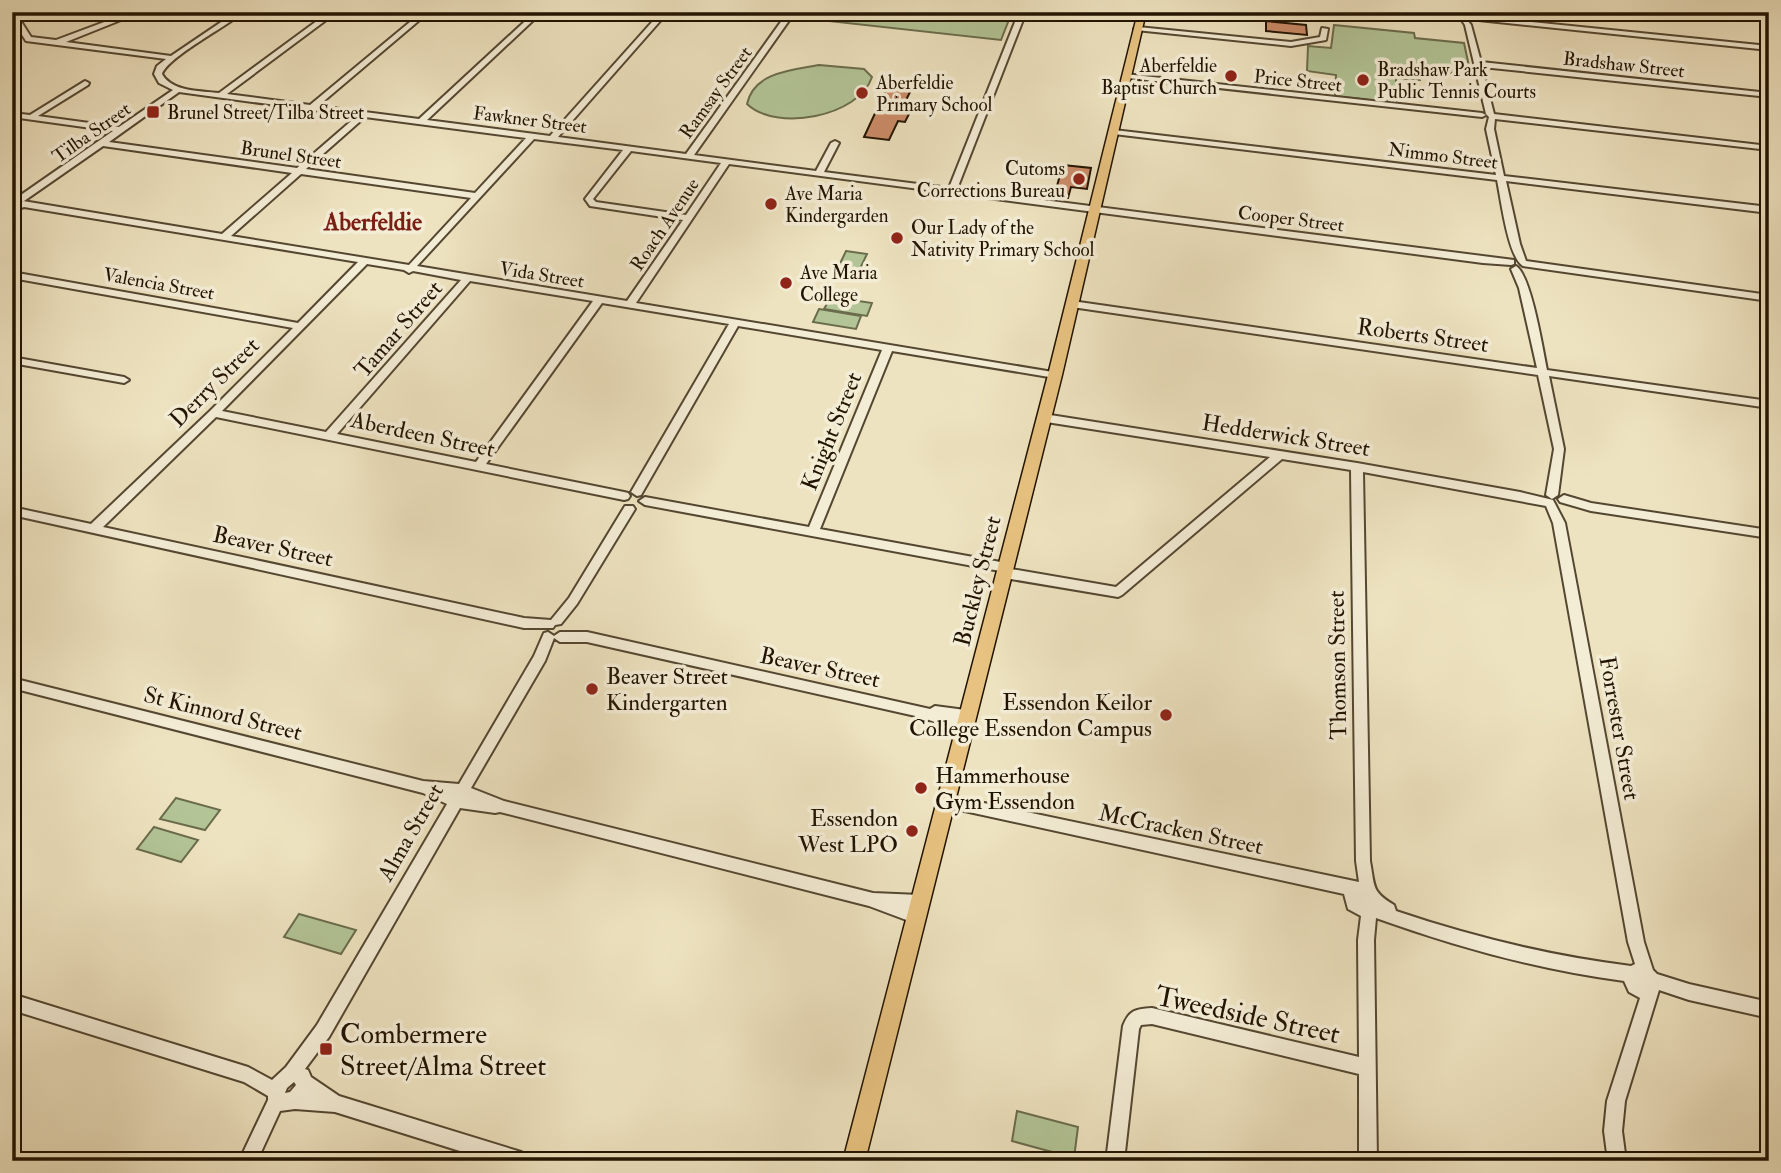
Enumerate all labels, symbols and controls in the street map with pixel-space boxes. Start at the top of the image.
street label: Ramsay Street [674,42,757,144]
street label: Bradshaw Street [1562,47,1686,83]
place label: Aberfeldie Baptist Church [1101,54,1217,101]
place label: Bradshaw Park Public Tennis Courts [1377,58,1536,104]
street label: Price Street [1253,64,1343,98]
marker: Aberfeldie Baptist Church [1223,68,1239,84]
place label: Aberfeldie Primary School [875,71,992,117]
marker: Bradshaw Park Public Tennis Courts [1355,72,1371,88]
marker: Aberfeldie Primary School [854,85,870,101]
street label: Tilba Street [48,97,136,169]
place label: Brunel Street/Tilba Street [167,101,364,125]
street label: Fawkner Street [472,101,588,139]
marker: Brunel Street/Tilba Street [145,104,161,120]
street label: Brunel Street [239,136,343,174]
street label: Nimmo Street [1387,137,1499,175]
place label: Cutoms Corrections Bureau [917,157,1065,203]
marker: Cutoms Corrections Bureau [1071,171,1087,187]
street label: Roach Avenue [625,173,705,276]
place label: Ave Maria Kindergarden [784,182,889,228]
marker: Ave Maria Kindergarden [763,196,779,212]
street label: Cooper Street [1236,201,1345,238]
district label: Aberfeldie [323,207,422,238]
place label: Our Lady of the Nativity Primary School [911,216,1095,262]
marker: Our Lady of the Nativity Primary School [889,230,905,246]
street label: Vida Street [498,256,586,294]
place label: Ave Maria College [799,261,878,307]
street label: Valencia Street [101,262,216,306]
street label: Tamar Street [348,274,449,384]
marker: Ave Maria College [778,275,794,291]
street label: Roberts Street [1355,312,1490,359]
street label: Derry Street [163,331,266,434]
street label: Knight Street [795,368,868,495]
street label: Aberdeen Street [347,405,498,464]
street label: Hedderwick Street [1200,408,1372,463]
street label: Buckley Street [947,513,1008,649]
street label: Beaver Street [210,520,336,573]
street label: Thomson Street [1322,590,1353,740]
street label: Beaver Street [757,641,883,694]
street label: Forrester Street [1593,654,1646,802]
place label: Beaver Street Kindergarten [606,662,728,717]
street label: St Kinnord Street [141,680,305,747]
marker: Beaver Street Kindergarten [584,681,600,697]
place label: Essendon Keilor College Essendon Campus [909,688,1152,744]
marker: Essendon Keilor College Essendon Campus [1158,707,1174,723]
place label: Hammerhouse Gym Essendon [935,761,1075,816]
street label: Alma Street [370,778,450,887]
marker: Hammerhouse Gym Essendon [913,780,929,796]
street label: McCracken Street [1096,798,1266,861]
place label: Essendon West LPO [797,804,898,859]
marker: Essendon West LPO [904,823,920,839]
street label: Tweedside Street [1152,979,1343,1052]
place label: Combermere Street/Alma Street [340,1017,546,1084]
marker: Combermere Street/Alma Street [318,1041,334,1057]

